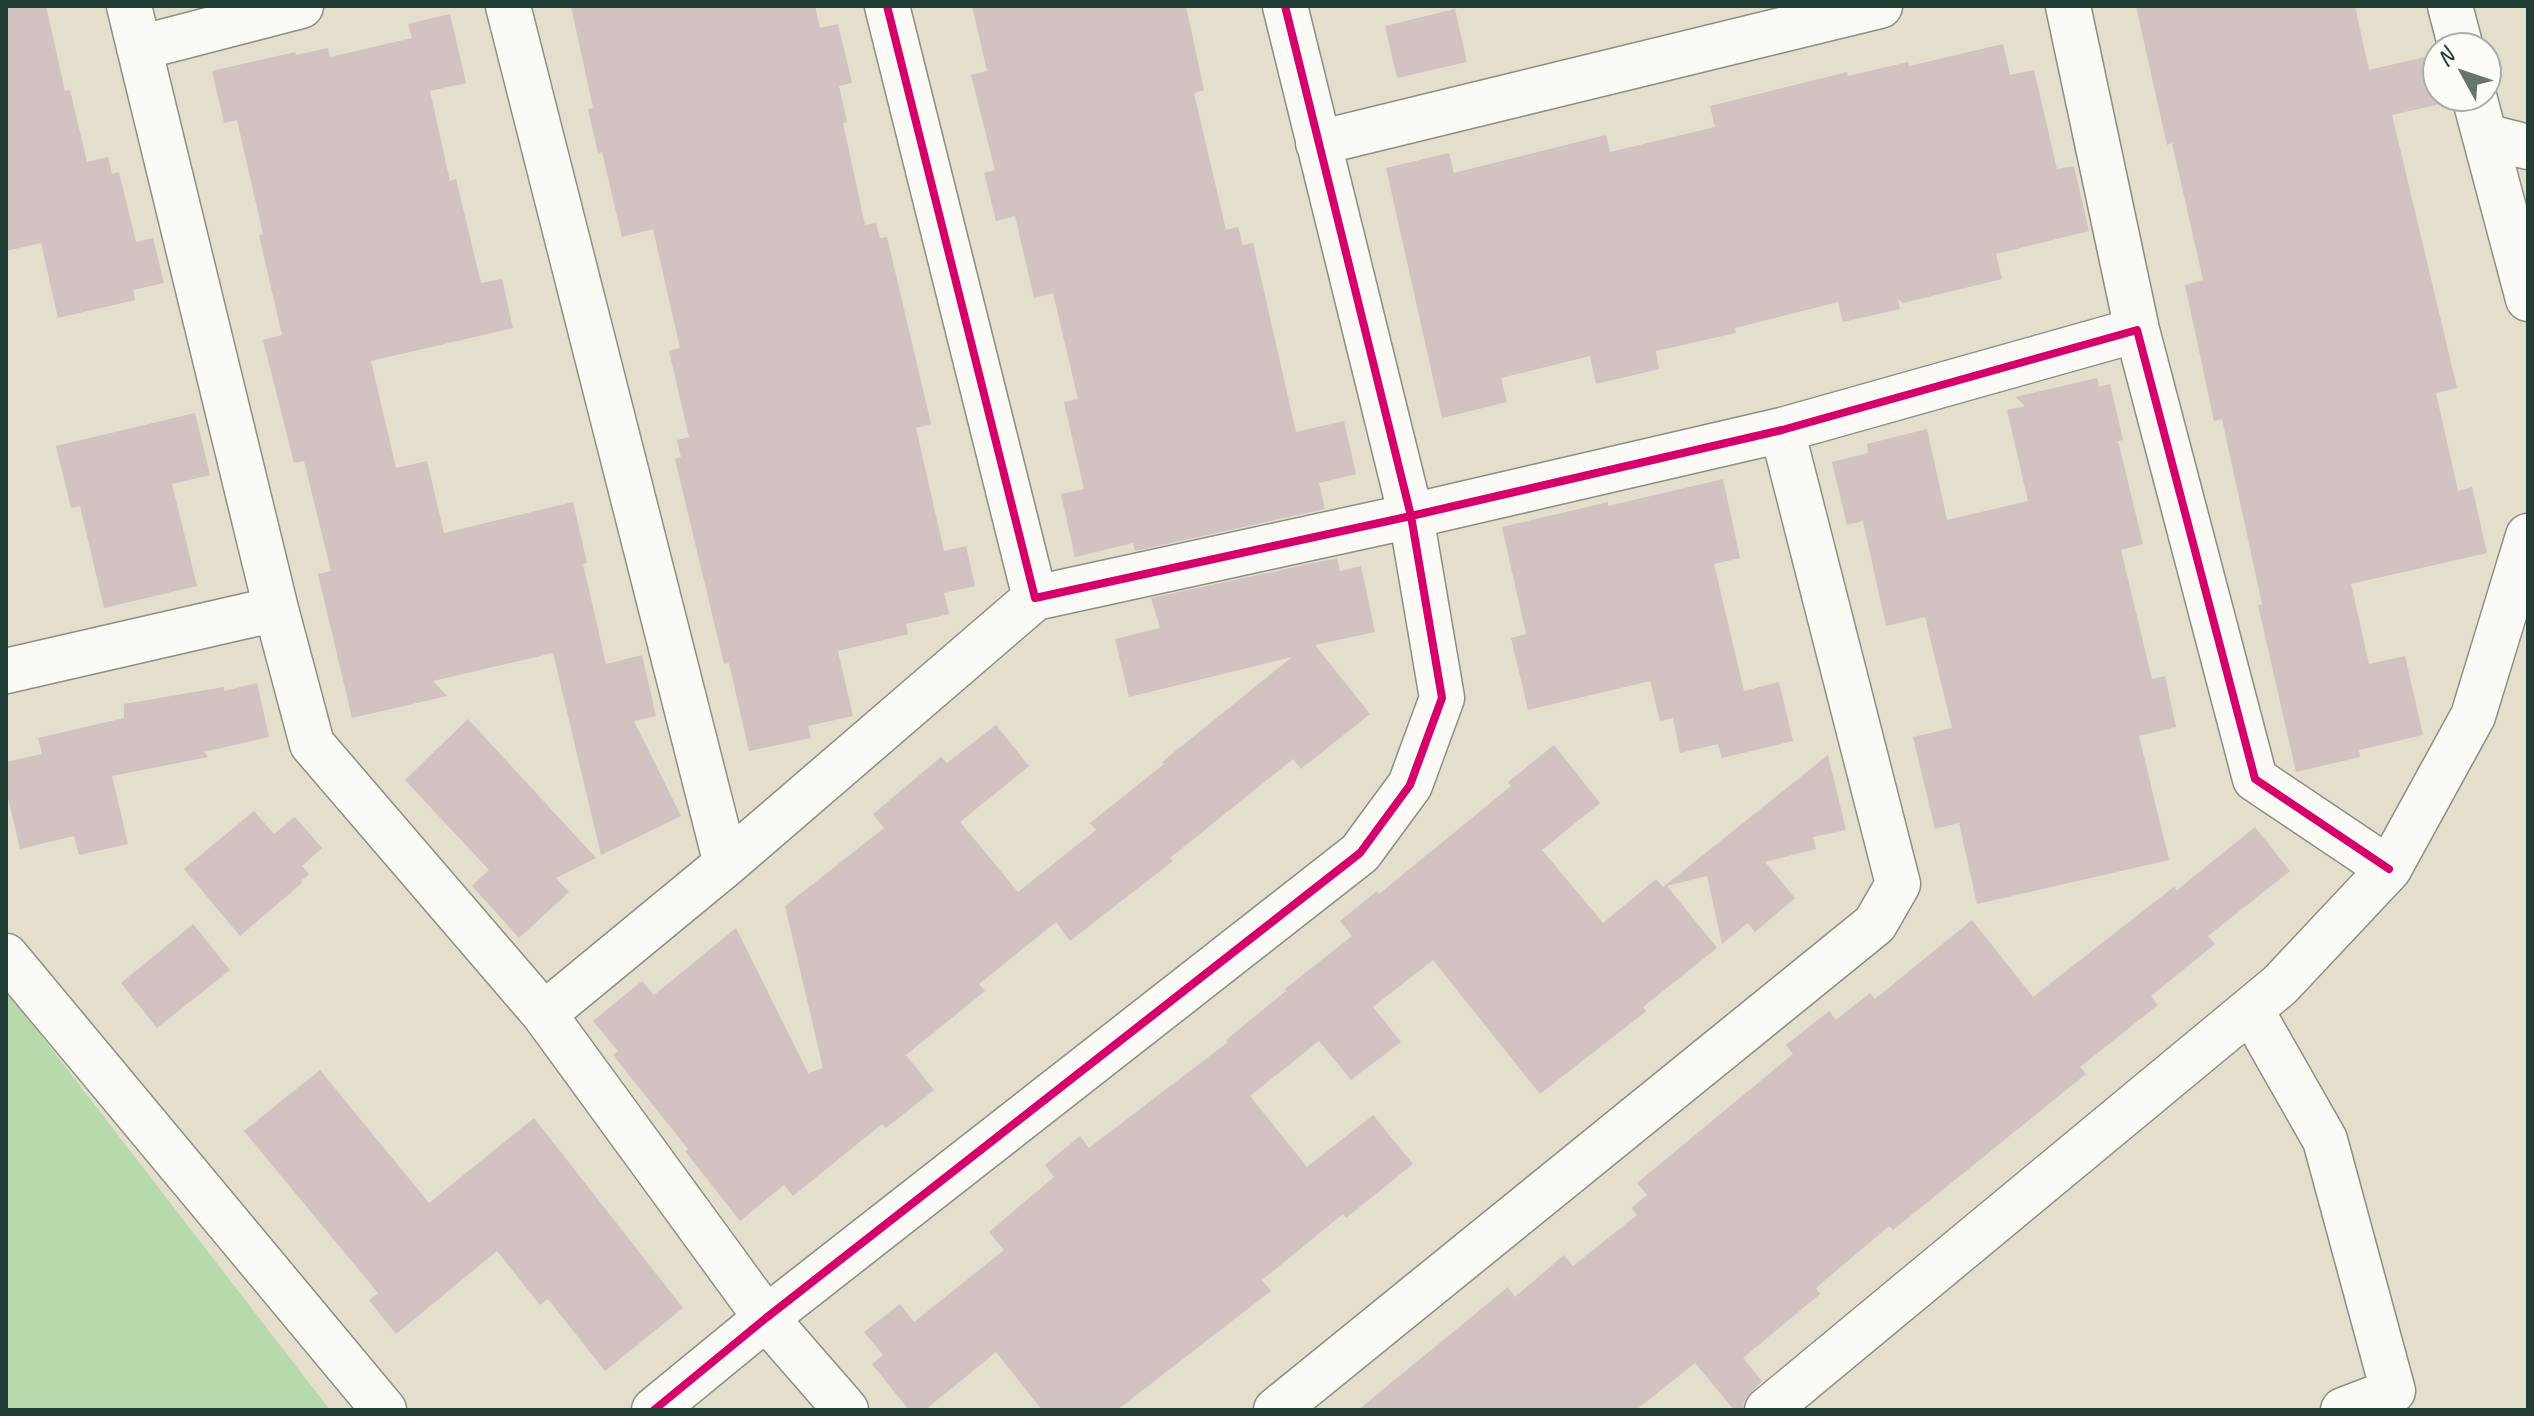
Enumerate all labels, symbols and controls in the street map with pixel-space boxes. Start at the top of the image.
north arrow [2422,32,2502,112]
text: N [2430,44,2460,72]

